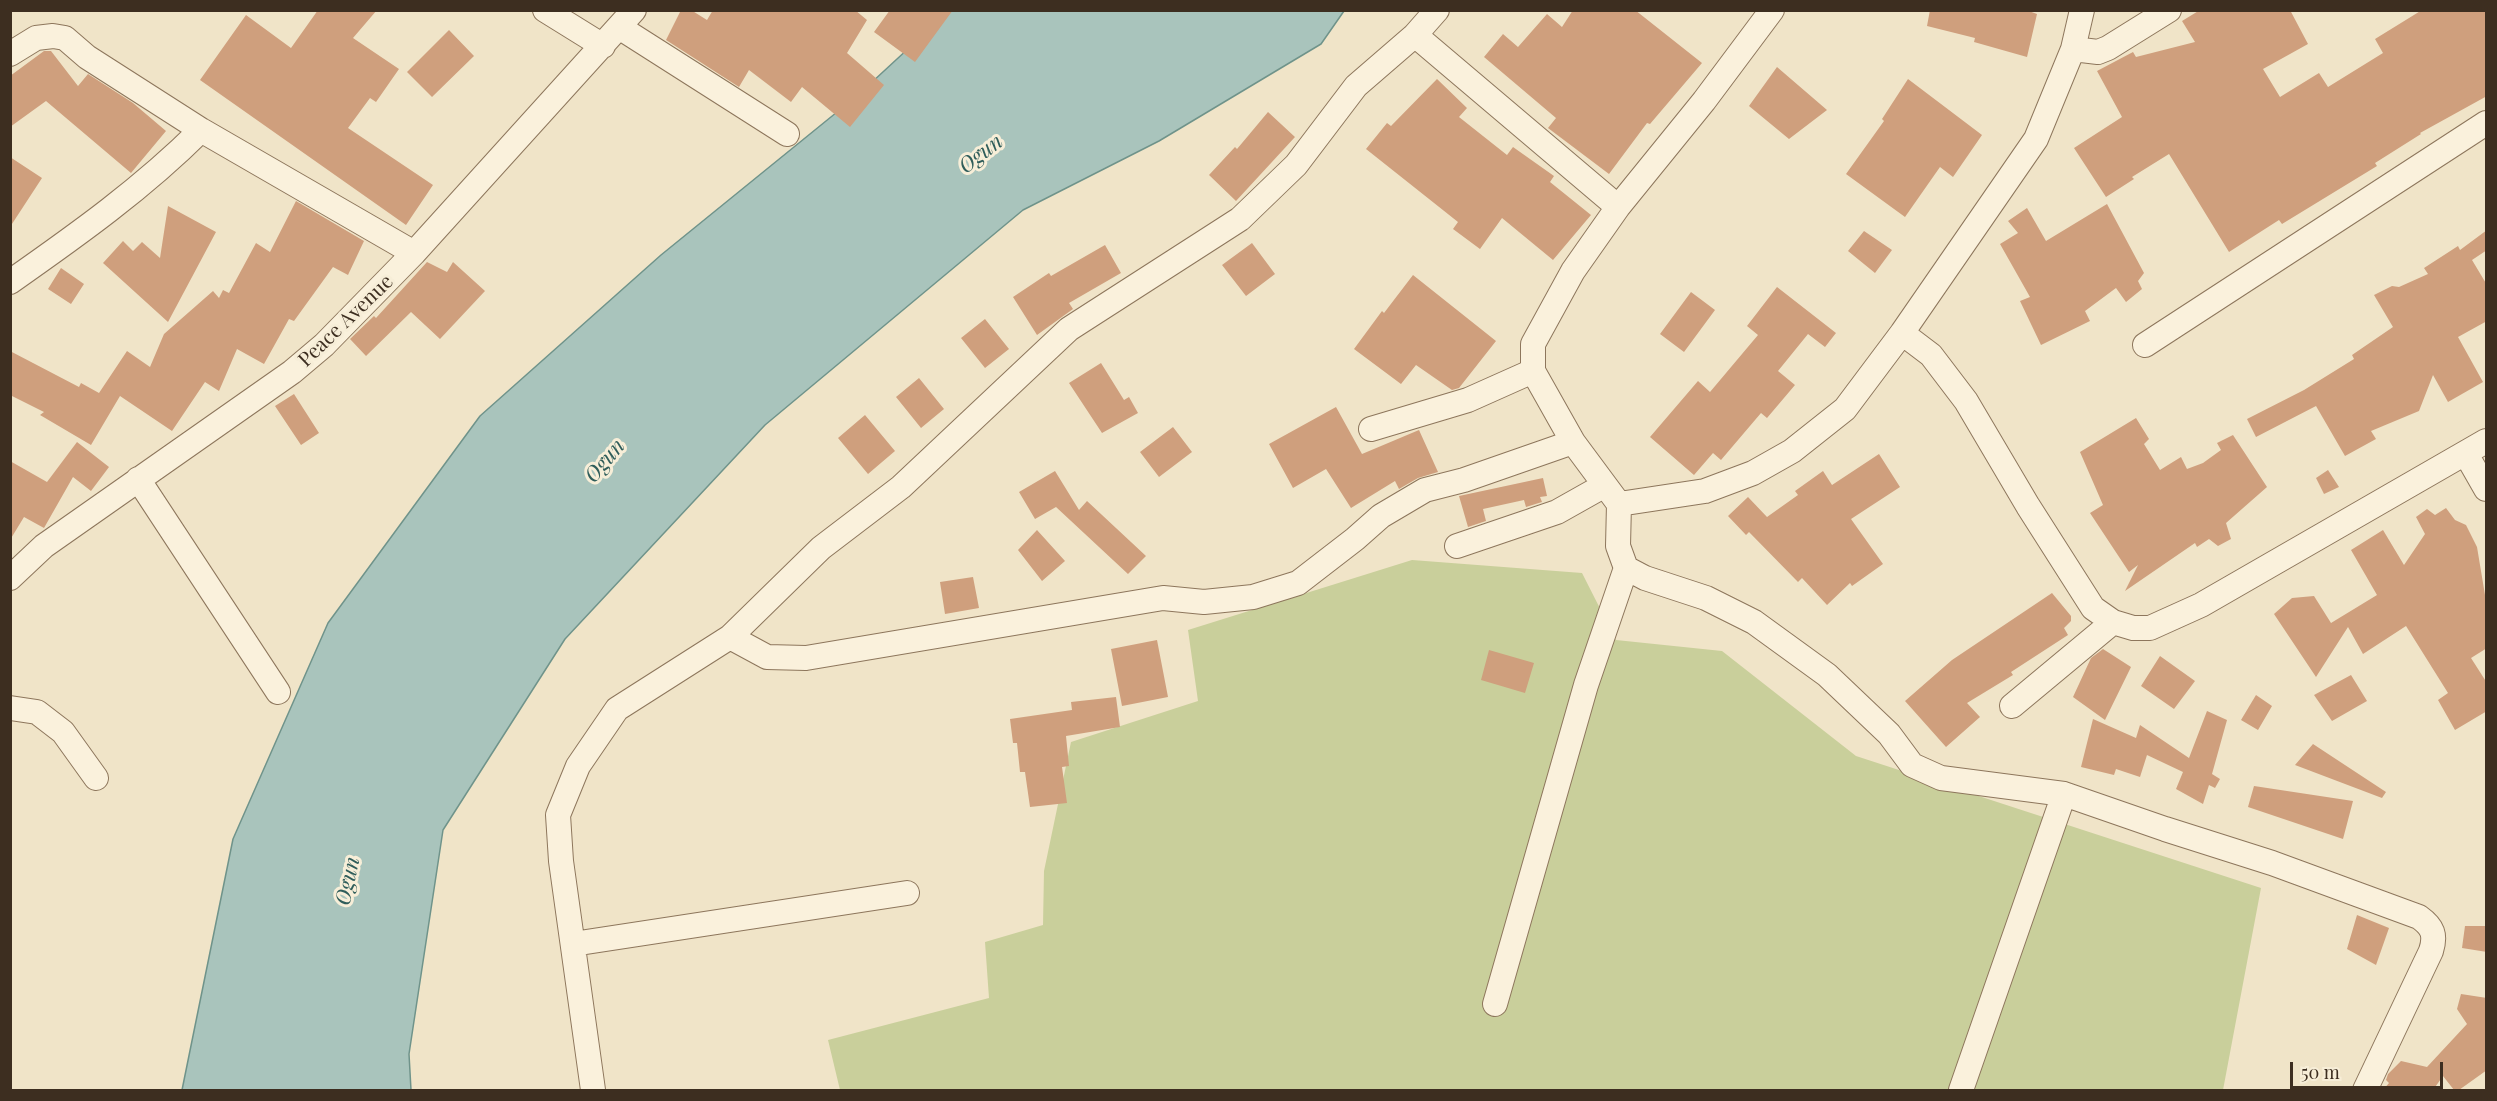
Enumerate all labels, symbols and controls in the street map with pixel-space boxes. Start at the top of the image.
water label: Ogun [954,129,1008,179]
street label: Peace Avenue [294,270,398,372]
water label: Ogun [580,434,630,488]
water label: Ogun [331,855,365,907]
scale bar [2293,1050,2446,1088]
text: 50 m [2301,1060,2340,1084]

